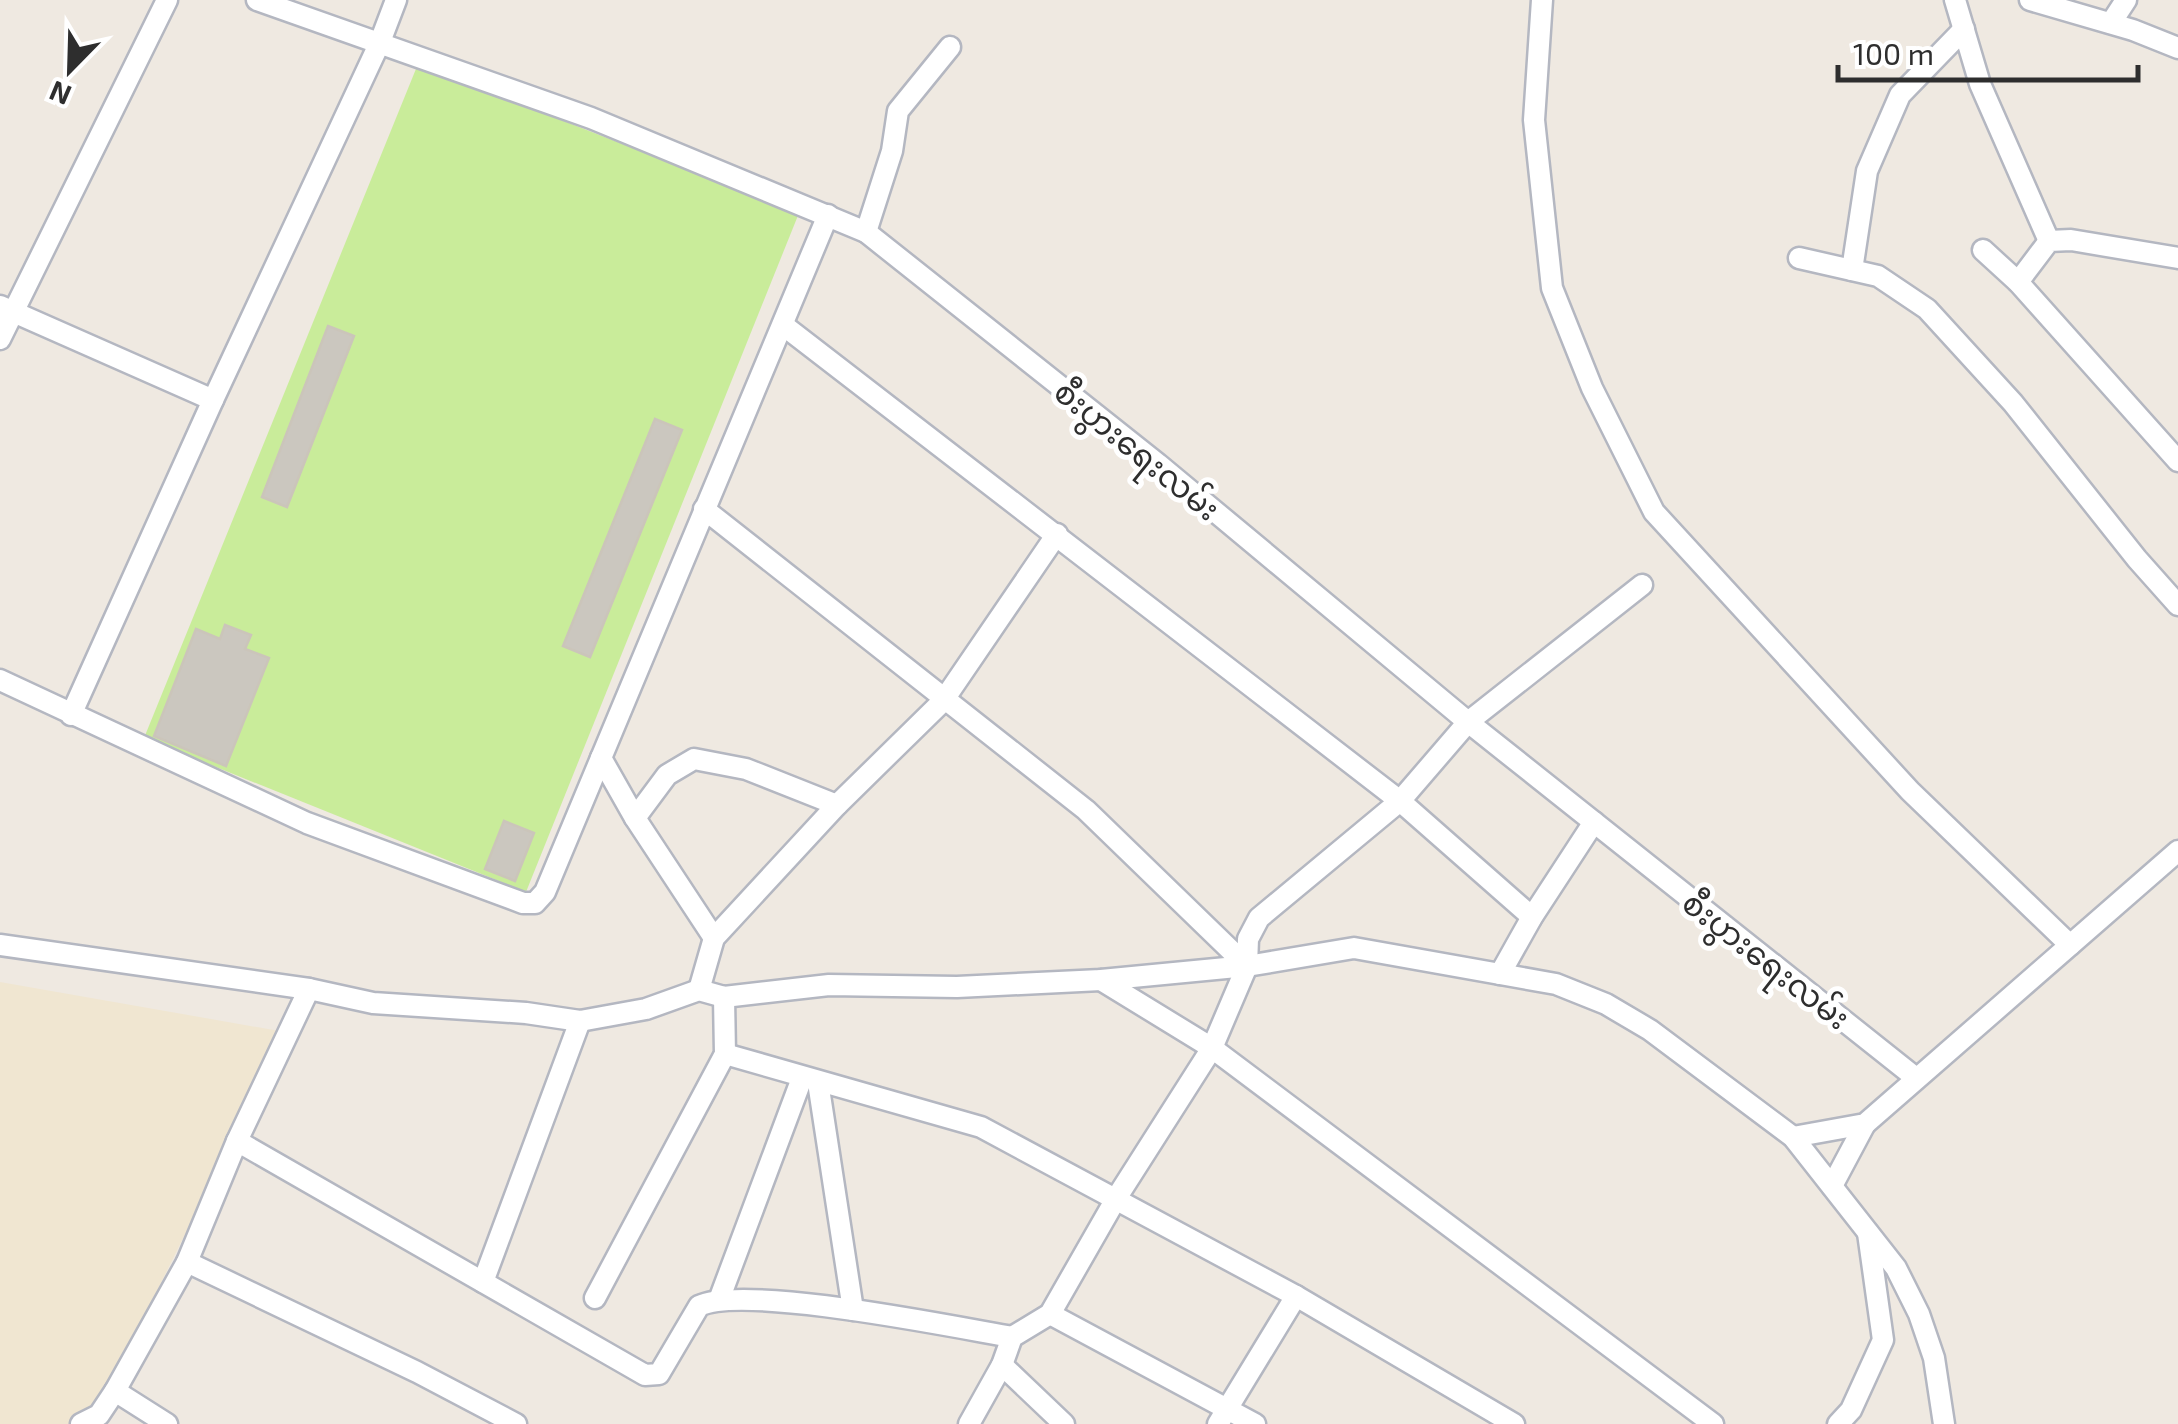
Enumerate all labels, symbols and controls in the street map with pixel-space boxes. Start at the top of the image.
north arrow [20,20,120,120]
scale bar [1838,20,2138,82]
text: 100 m [1853,35,1934,71]
text: N [44,74,76,114]
street label: စီးပွားရေးလမ်း [1042,369,1230,534]
street label: စီးပွားရေးလမ်း [1670,880,1859,1043]

